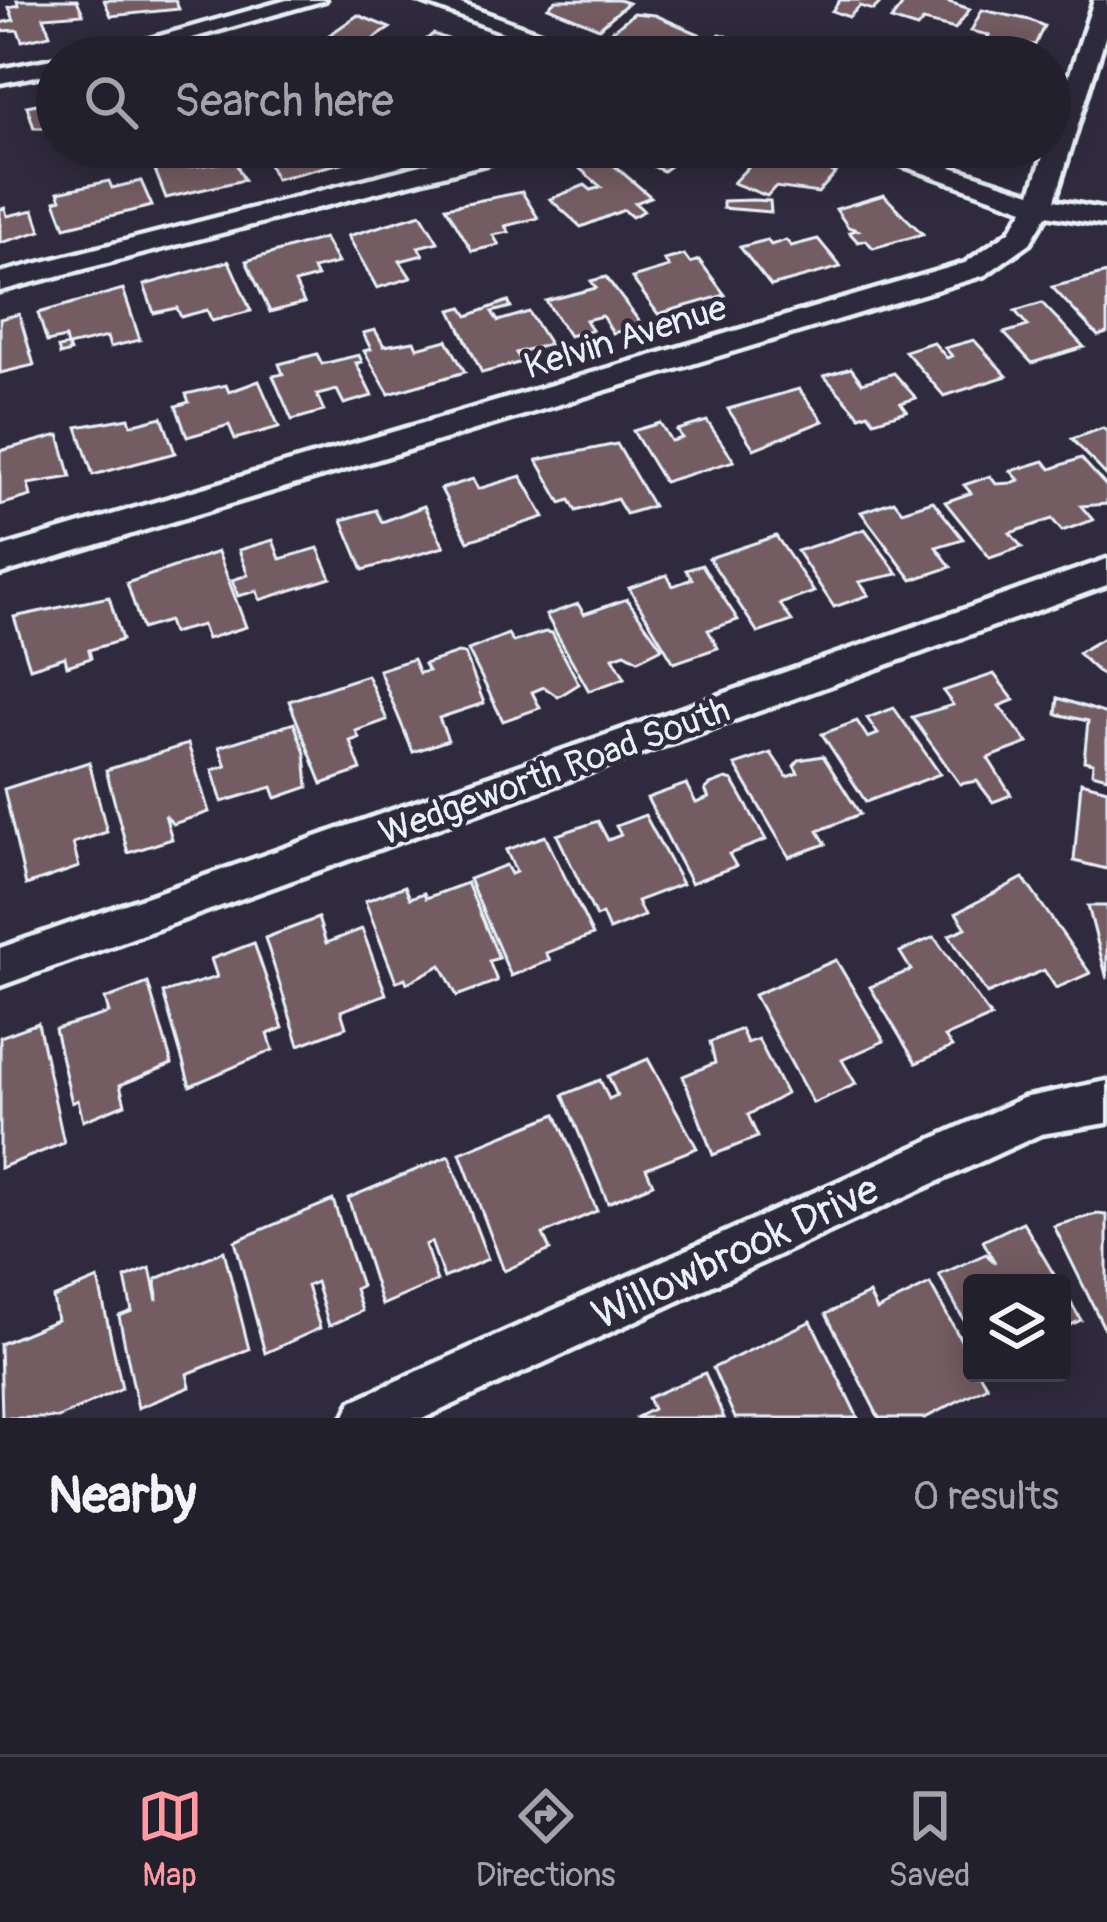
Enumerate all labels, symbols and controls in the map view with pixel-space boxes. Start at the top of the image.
search box [36,36,1071,168]
icon: search [78,69,144,135]
text: Search here [174,74,394,130]
street label: Kelvin Avenue [519,285,732,390]
street label: Wedgeworth Road South [373,687,736,856]
street label: Willowbrook Drive [584,1164,888,1342]
map controls [963,1274,1071,1382]
button: layers [963,1274,1071,1382]
text: Nearby [48,1464,196,1528]
text: 0 results [913,1472,1059,1521]
tab: Map [137,1783,203,1896]
tab: Directions [476,1783,616,1896]
tab: Saved [889,1783,970,1896]

